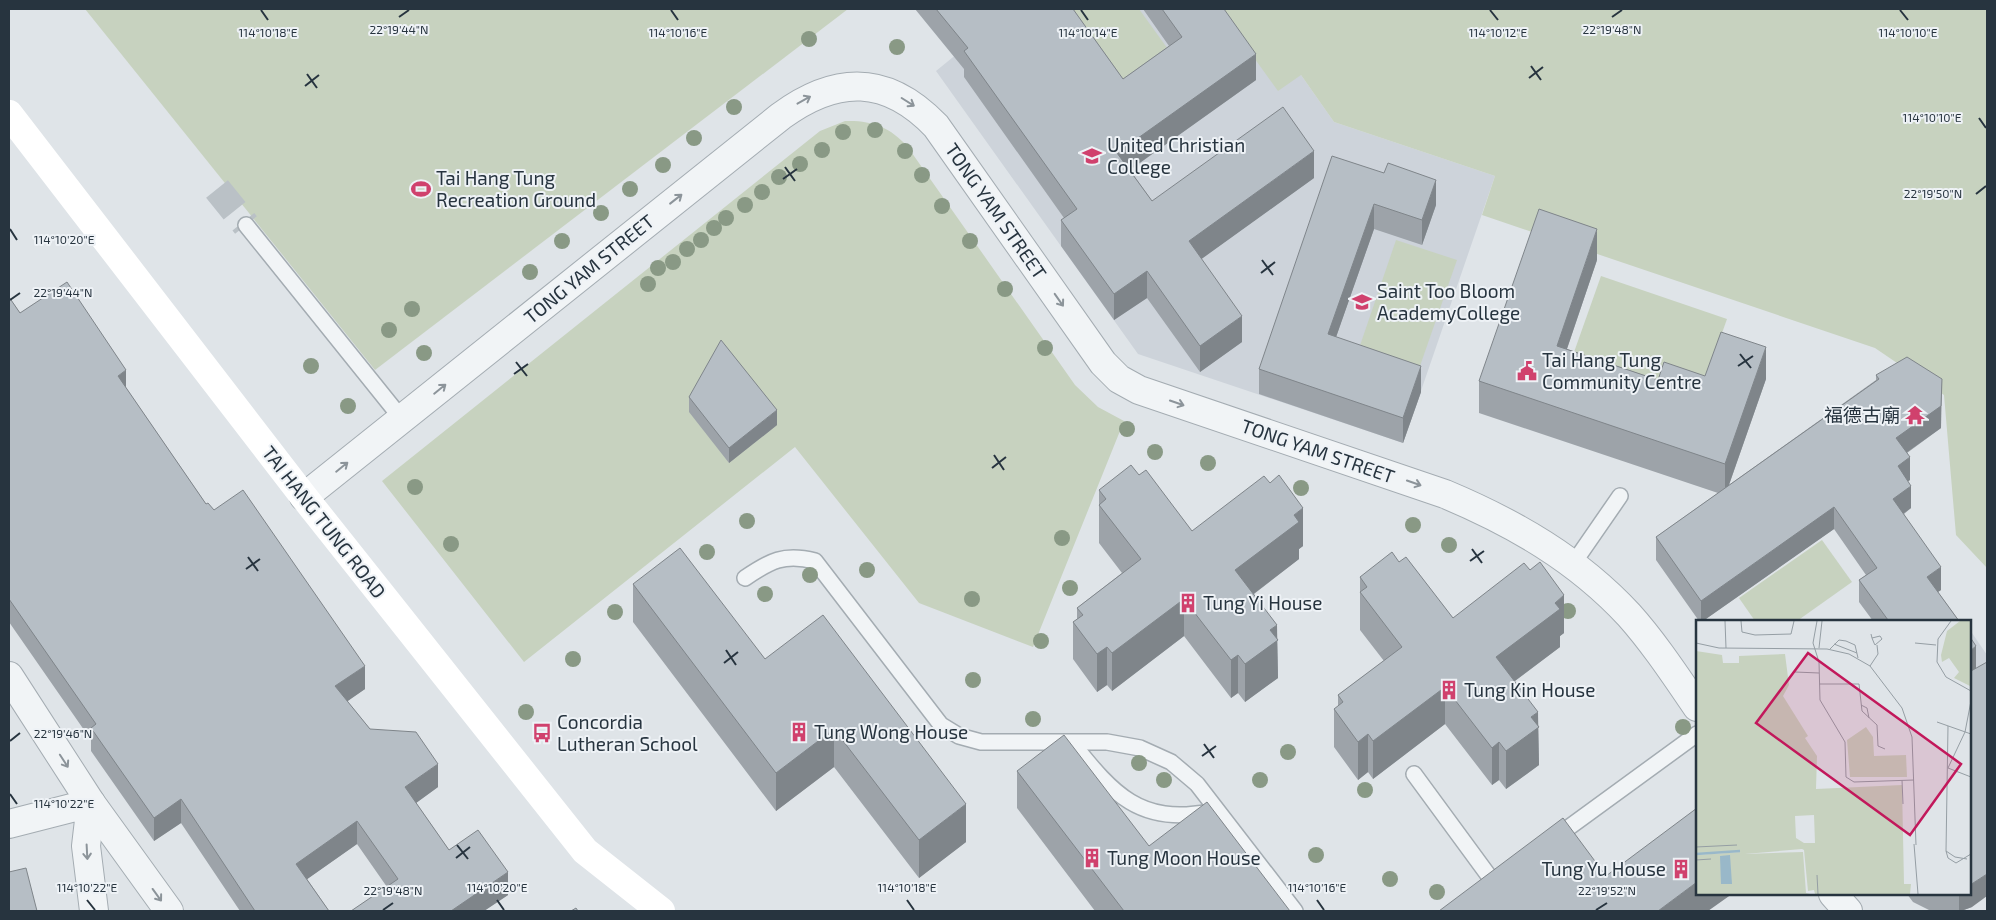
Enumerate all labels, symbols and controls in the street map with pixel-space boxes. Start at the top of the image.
text: 22°19'44"N [369,22,429,36]
text: 22°19'48"N [1582,22,1642,36]
text: 114°10'18"E [239,25,298,39]
text: 114°10'16"E [649,25,707,39]
text: 114°10'14"E [1059,25,1118,39]
text: 114°10'12"E [1469,25,1527,39]
text: 114°10'10"E [1879,25,1938,39]
one-way arrow [797,95,812,105]
one-way arrow [901,97,915,107]
text: 114°10'10"E [1903,110,1962,124]
place label: United Christian College [1107,133,1245,178]
street label: TONG YAM STREET [941,138,1052,283]
school or university icon: United Christian College [1081,145,1103,167]
place label: Tai Hang Tung Recreation Ground [436,166,596,211]
sports icon: Tai Hang Tung Recreation Ground [410,178,432,200]
text: 22°19'50"N [1904,186,1962,200]
one-way arrow [669,194,682,205]
street label: TONG YAM STREET [519,209,658,328]
text: 114°10'20"E [34,232,95,246]
place label: Saint Too Bloom AcademyCollege [1377,279,1520,324]
text: 22°19'44"N [33,285,93,299]
school or university icon: Saint Too Bloom AcademyCollege [1351,291,1373,313]
one-way arrow [1054,293,1064,307]
place label: Tai Hang Tung Community Centre [1542,348,1702,393]
public building icon: Tai Hang Tung Community Centre [1516,360,1538,382]
one-way arrow [433,383,446,394]
one-way arrow [1169,399,1184,408]
place label: 福德古廟 [1824,403,1900,426]
temple icon: 福德古廟 [1904,404,1926,426]
street label: TONG YAM STREET [1238,413,1398,488]
street label: TAI HANG TUNG ROAD [258,441,391,602]
one-way arrow [335,462,349,472]
one-way arrow [1405,479,1421,489]
place label: Tung Yi House [1203,591,1322,614]
building icon: Tung Yi House [1177,592,1199,614]
inset map [1696,620,1971,895]
place label: Tung Kin House [1464,678,1595,701]
building icon: Tung Kin House [1438,679,1460,701]
place label: Concordia Lutheran School [557,710,698,755]
place label: Tung Wong House [814,720,968,743]
building icon: Tung Wong House [788,721,810,743]
bus stop icon: Concordia Lutheran School [531,722,553,744]
text: 22°19'46"N [34,726,92,740]
one-way arrow [59,754,69,768]
text: 114°10'22"E [34,796,94,810]
one-way arrow [82,843,92,859]
place label: Tung Moon House [1107,846,1261,869]
building icon: Tung Moon House [1081,847,1103,869]
place label: Tung Yu House [1541,857,1666,880]
building icon: Tung Yu House [1670,858,1692,880]
text: 114°10'22"E [57,880,117,894]
text: 114°10'20"E [467,880,528,894]
text: 114°10'18"E [878,880,937,894]
text: 114°10'16"E [1288,880,1346,894]
text: 22°19'48"N [363,883,423,897]
text: 22°19'52"N [1578,883,1636,897]
one-way arrow [152,887,162,901]

